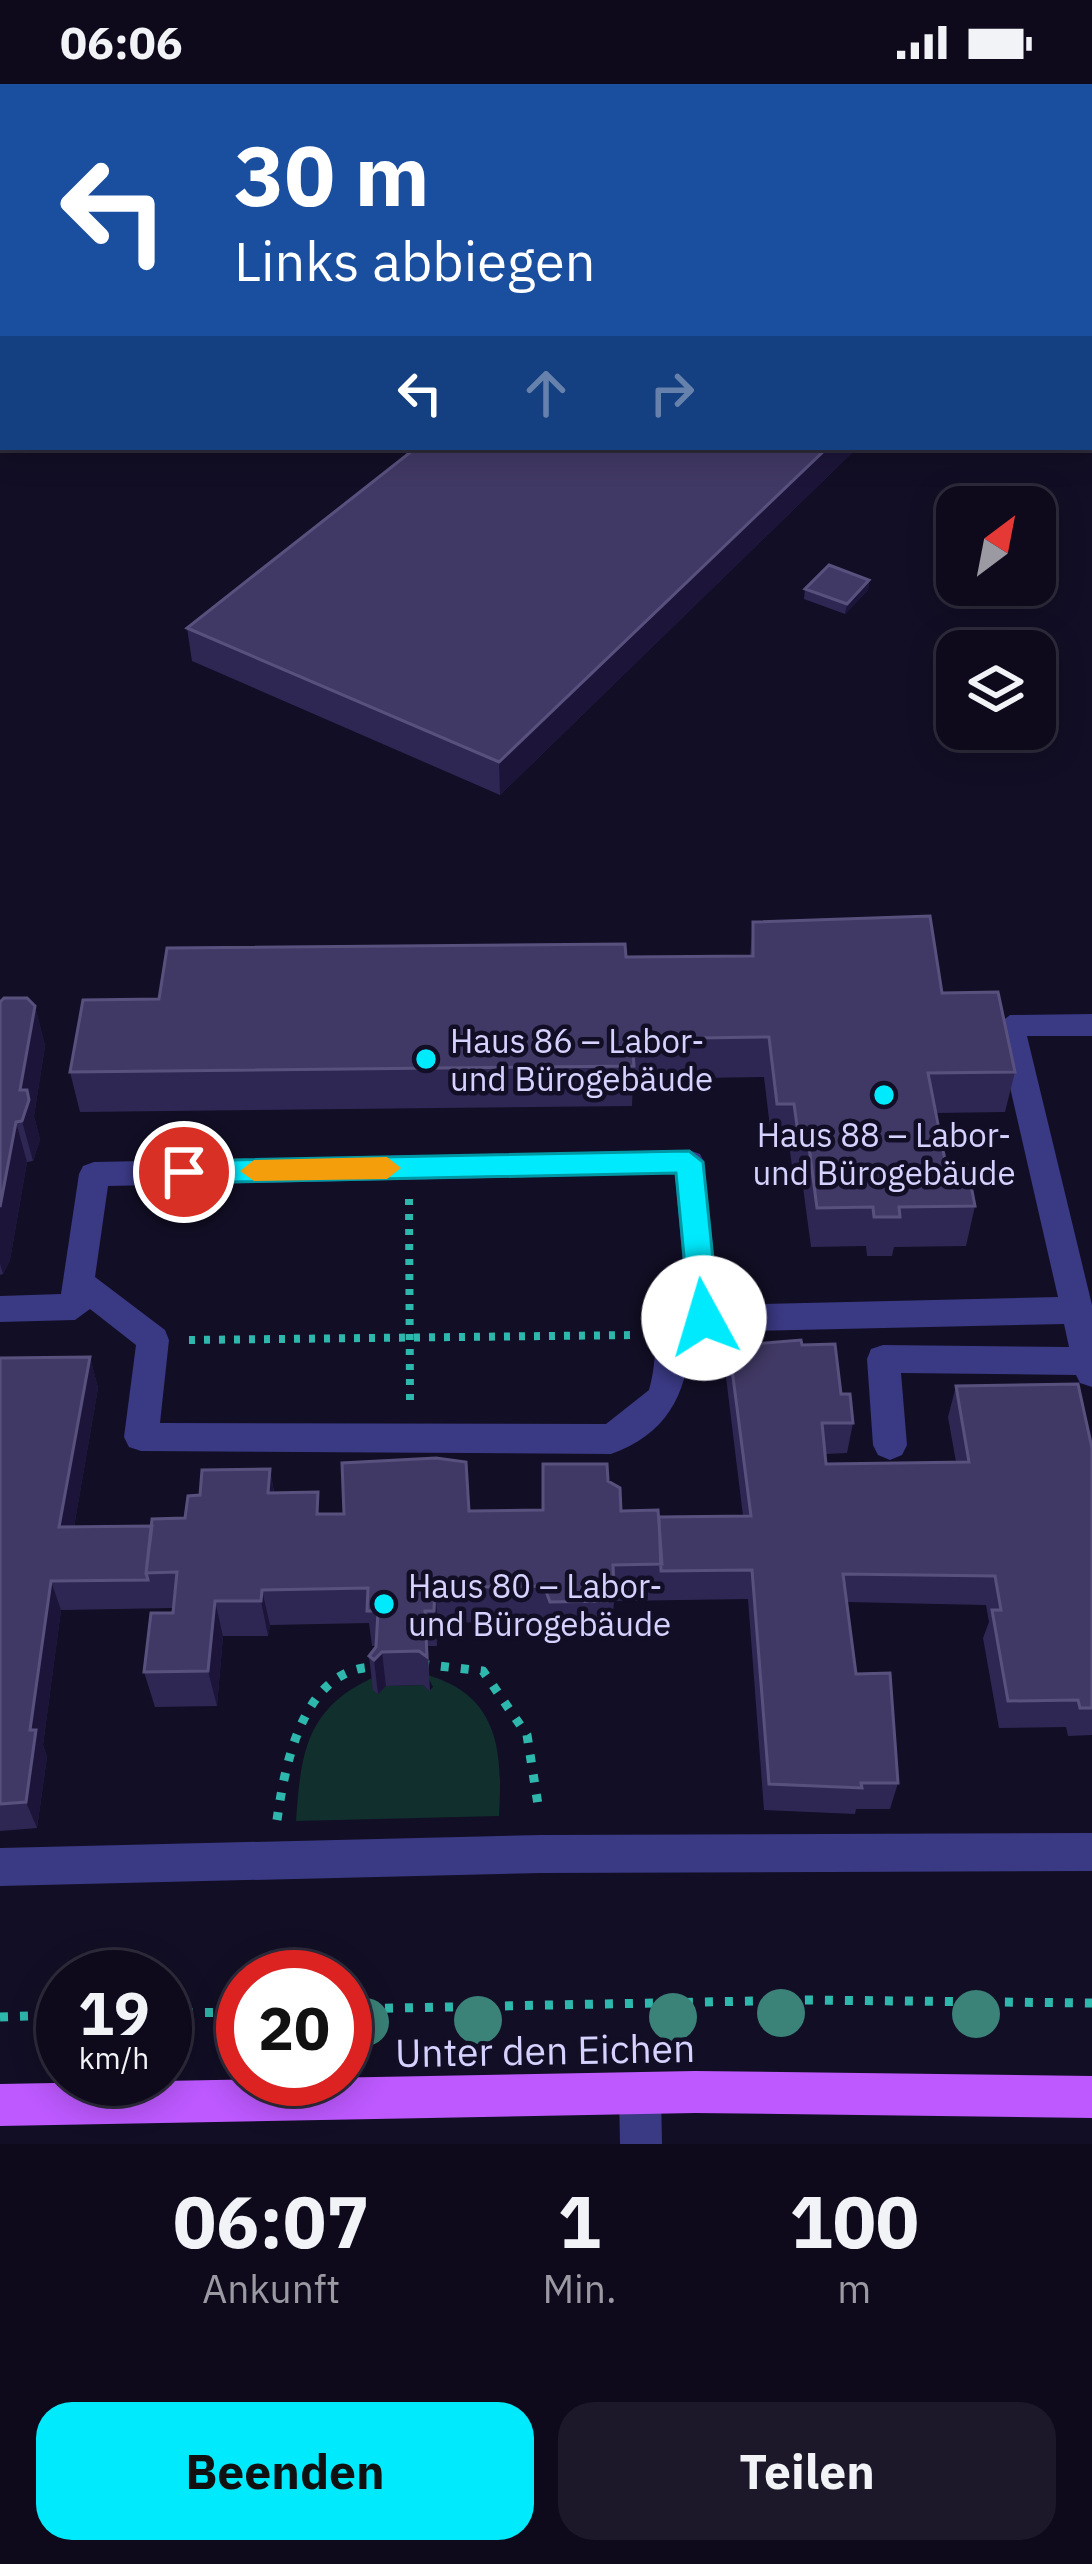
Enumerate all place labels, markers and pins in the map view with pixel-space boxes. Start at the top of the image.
place label: Haus 86 – Labor- und Bürogebäude [450,1019,713,1100]
marker: Haus 86 – Labor- und Bürogebäude [413,1046,439,1072]
marker: Haus 88 – Labor- und Bürogebäude [871,1082,897,1108]
place label: Haus 88 – Labor- und Bürogebäude [752,1113,1016,1194]
pin [133,1121,235,1223]
place label: Haus 80 – Labor- und Bürogebäude [408,1564,671,1645]
marker: Haus 80 – Labor- und Bürogebäude [371,1591,397,1617]

